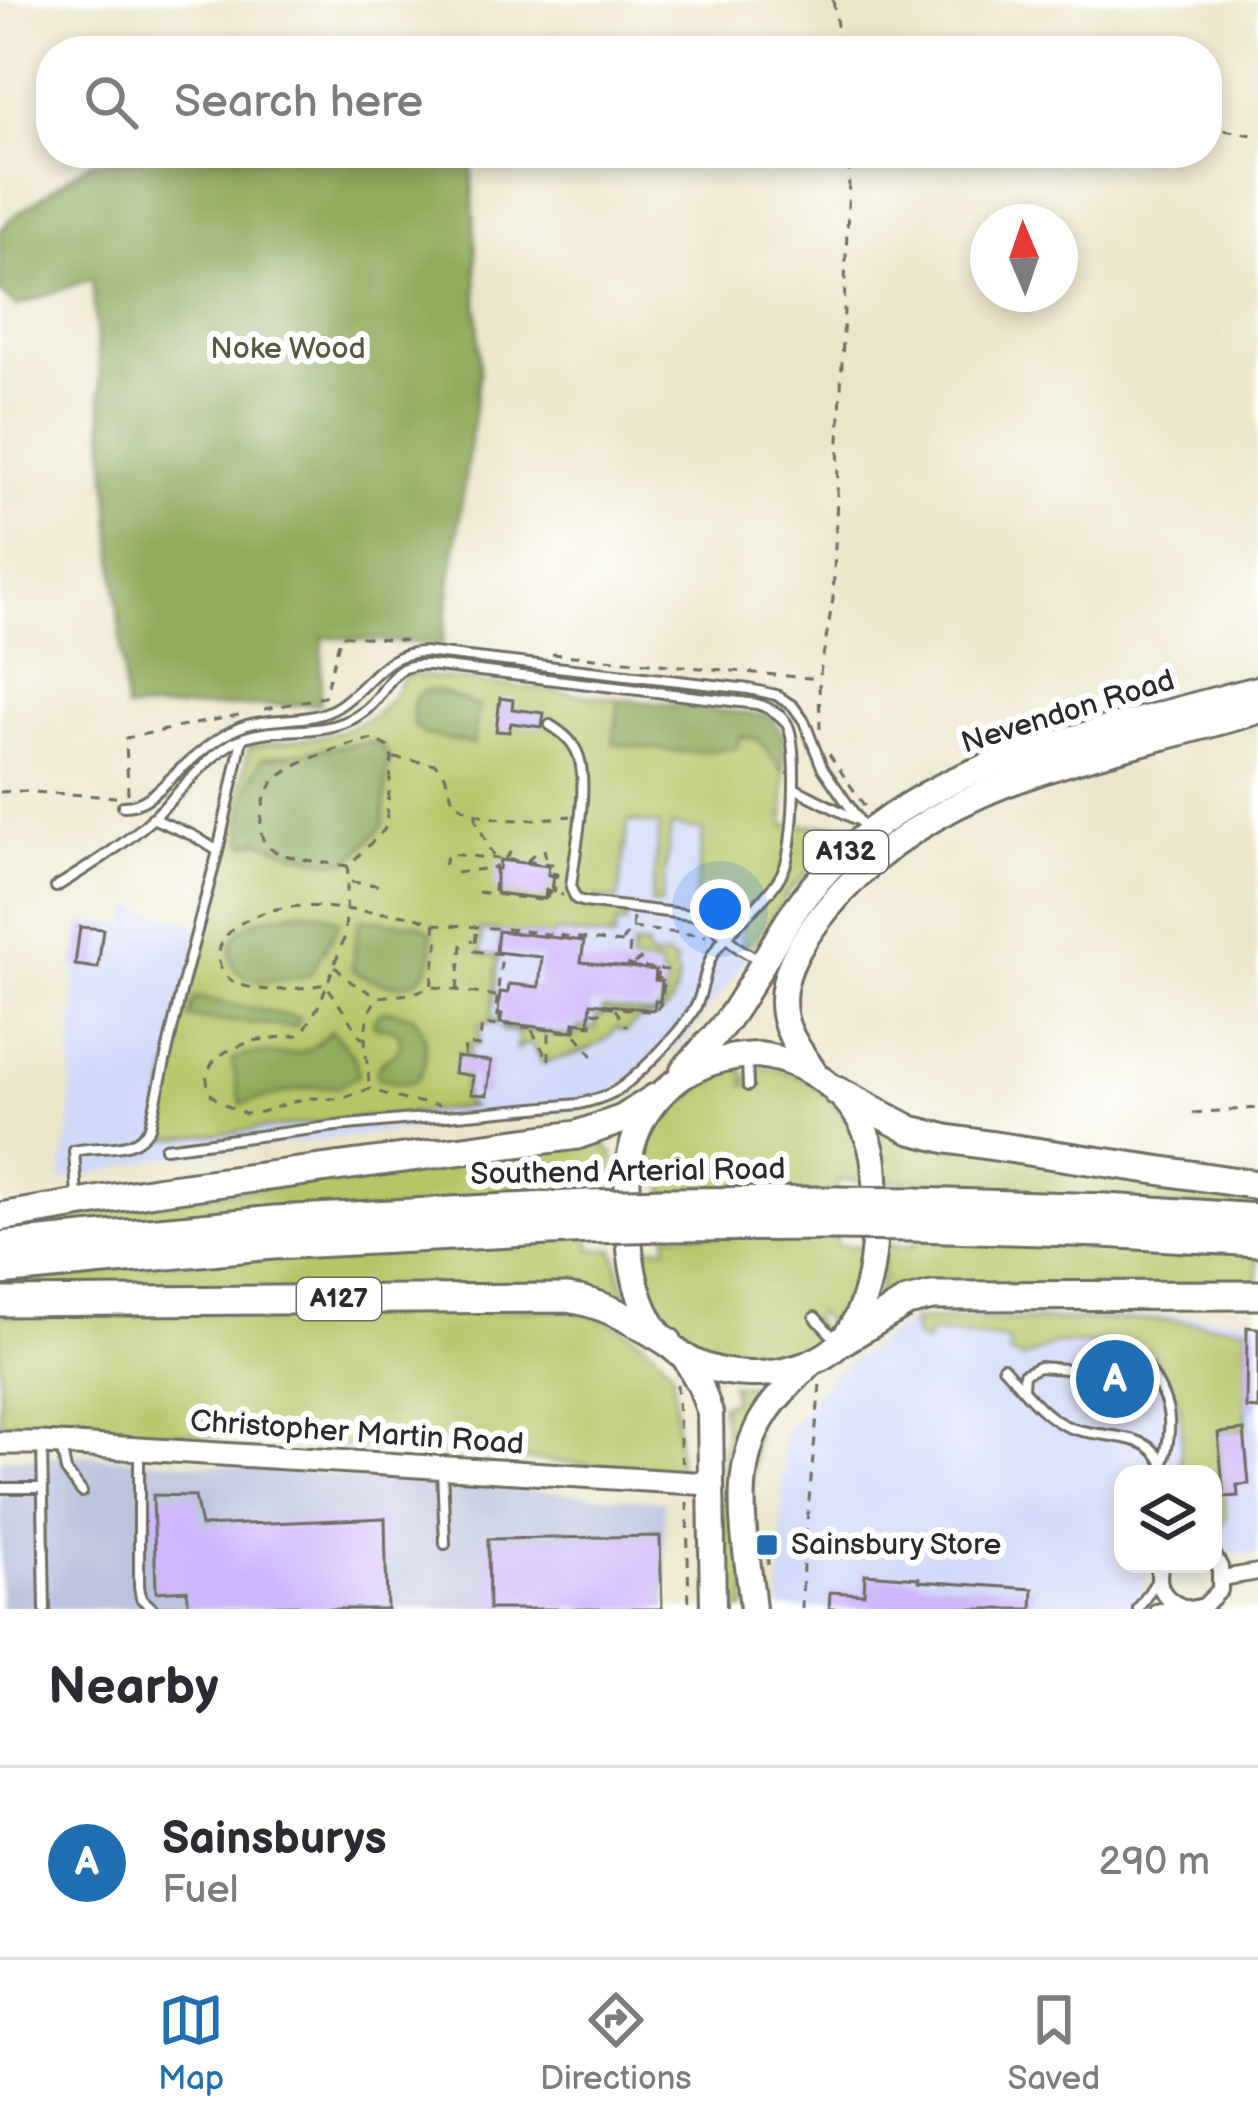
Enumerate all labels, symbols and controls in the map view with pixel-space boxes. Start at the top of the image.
search box [36,36,1222,168]
icon: search [78,69,144,135]
text: Search here [174,75,423,130]
north arrow [970,204,1078,312]
park label: Noke Wood [210,331,366,367]
street label: Nevendon Road [957,663,1179,761]
road number: A132 [804,831,888,873]
your location [690,879,750,939]
street label: Southend Arterial Road [470,1151,786,1193]
road number: A127 [297,1278,381,1320]
pin: A [1076,1334,1154,1424]
street label: Christopher Martin Road [189,1403,525,1463]
map controls [1114,1465,1222,1573]
button: layers [1114,1465,1222,1573]
place label: Sainsbury Store [791,1527,1001,1563]
marker: Sainsbury Store [754,1532,780,1558]
text: Nearby [48,1657,219,1718]
text: Sainsburys [162,1812,387,1867]
text: A [75,1839,99,1886]
text: 290 m [1099,1839,1210,1886]
text: Fuel [162,1867,238,1914]
tab: Map [158,1987,224,2099]
tab: Directions [540,1987,692,2099]
tab: Saved [1007,1987,1100,2099]

